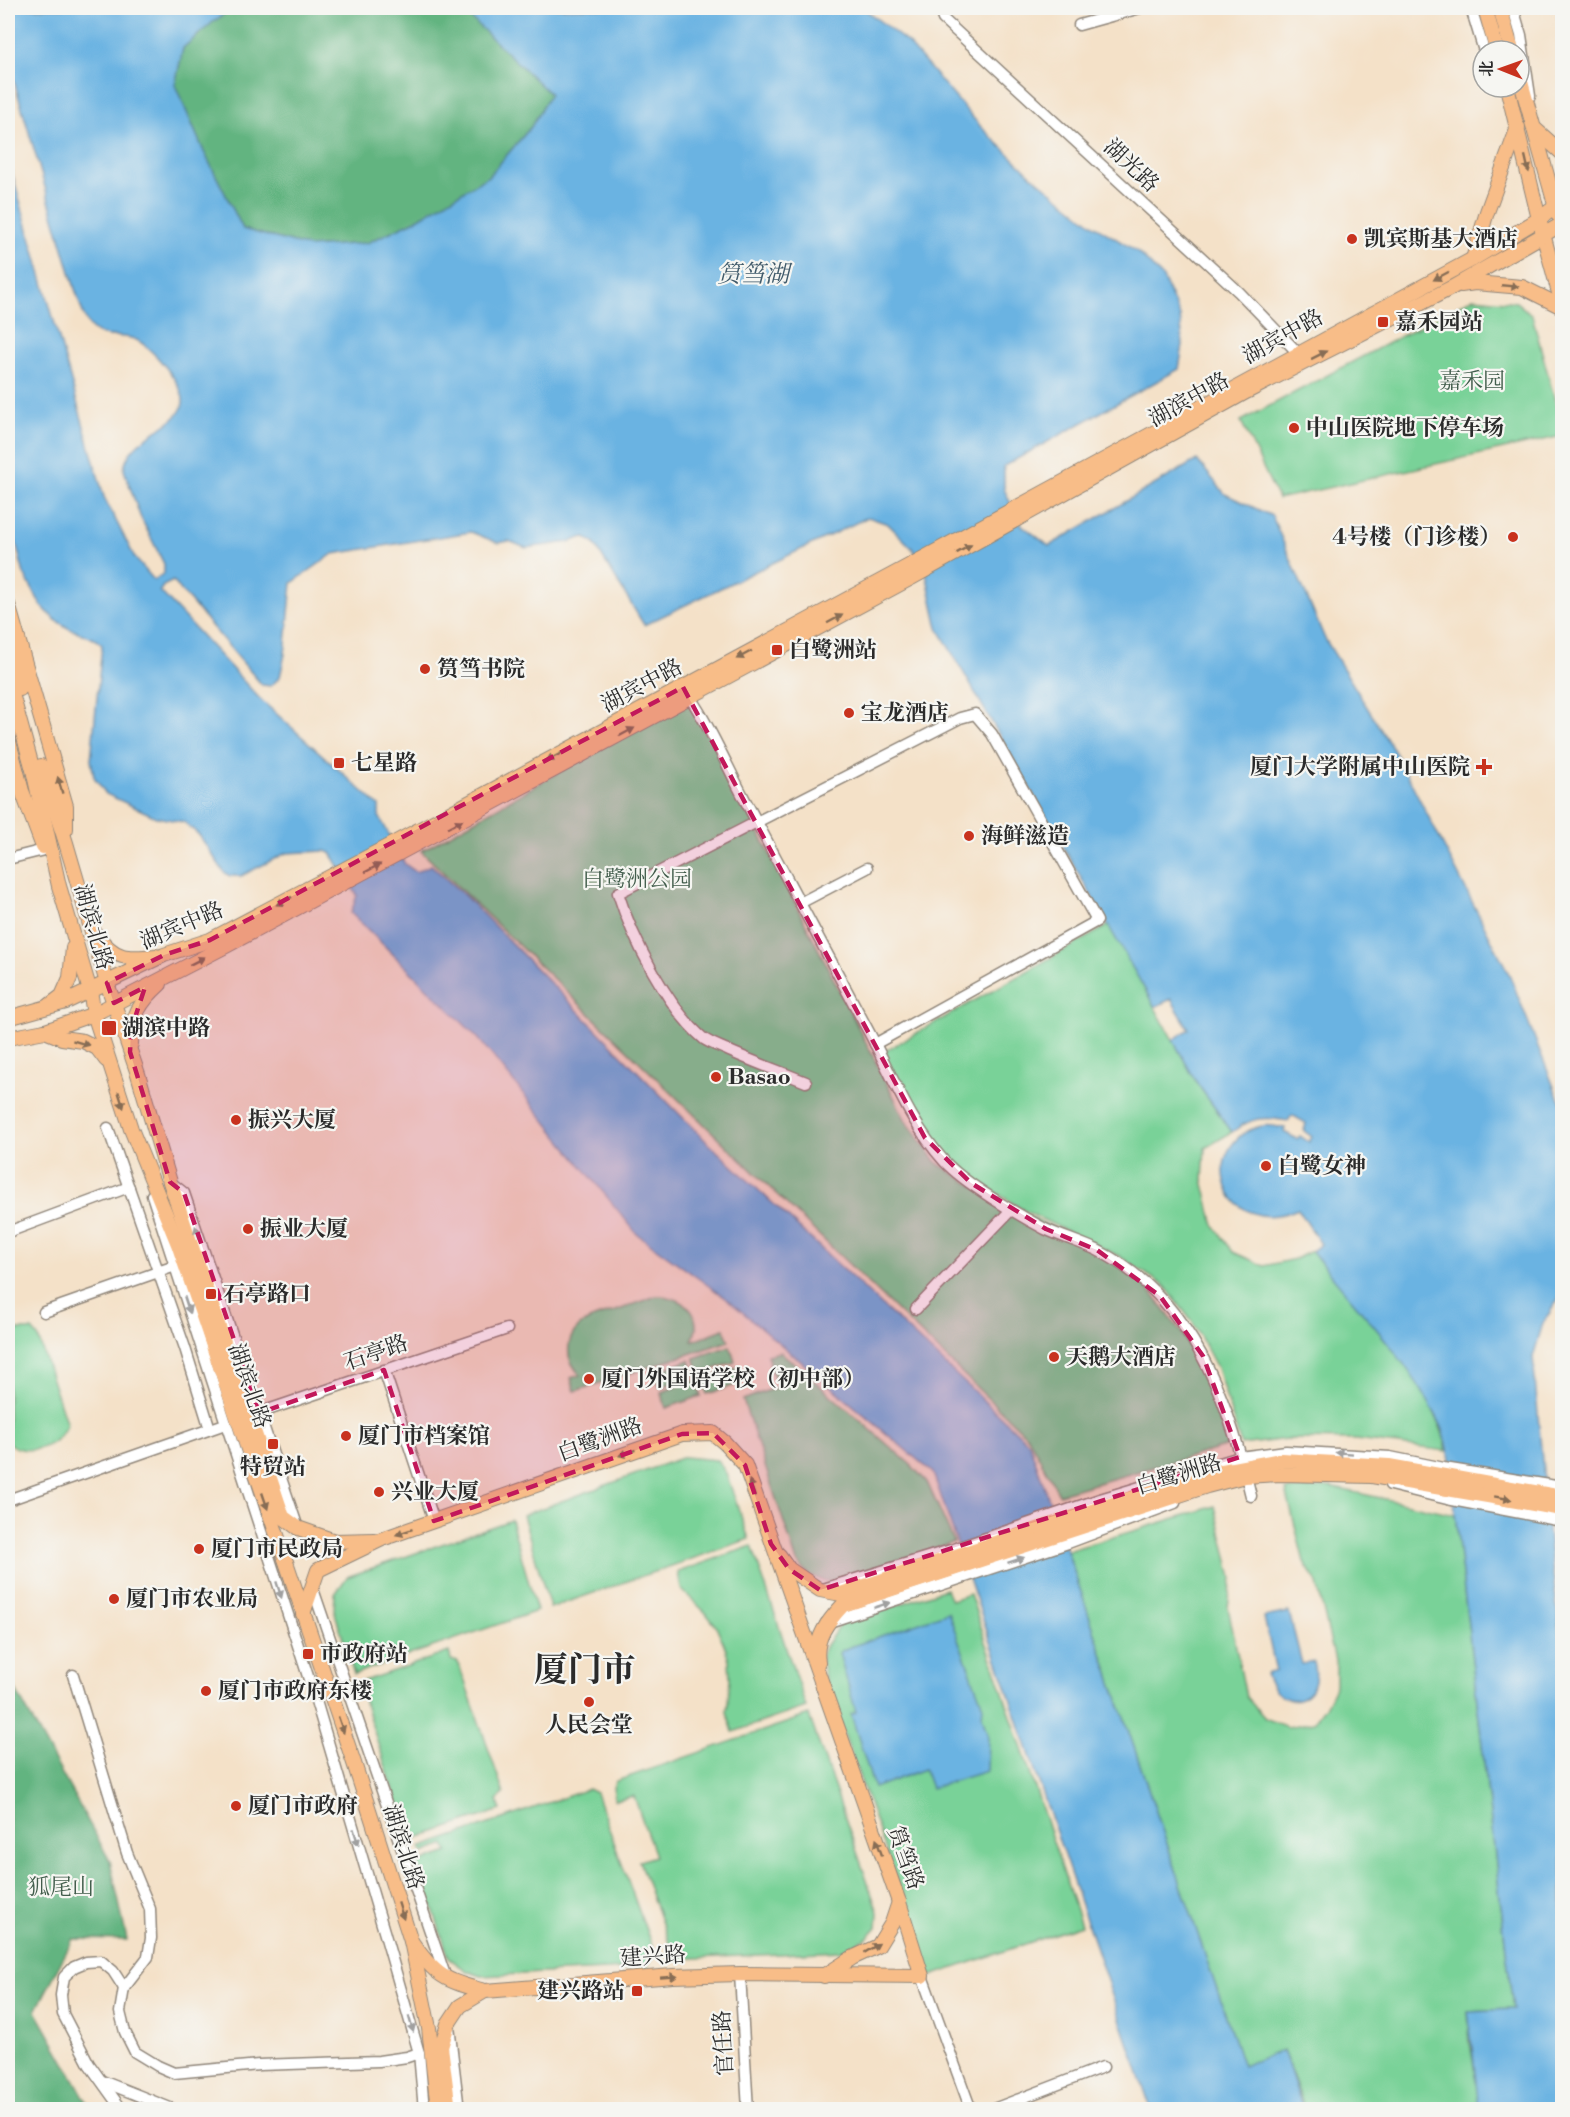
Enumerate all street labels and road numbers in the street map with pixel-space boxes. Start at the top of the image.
street label: 湖光路 [1098,134,1164,198]
street label: 湖宾中路 [1238,304,1328,370]
street label: 湖滨中路 [1144,367,1234,433]
street label: 湖宾中路 [597,653,687,719]
street label: 湖滨北路 [68,881,118,973]
street label: 湖宾中路 [136,896,228,956]
street label: 石亭路 [340,1329,412,1377]
street label: 湖滨北路 [222,1340,276,1432]
street label: 白鹭洲路 [554,1412,646,1468]
street label: 白鹭洲路 [1133,1449,1225,1501]
street label: 湖滨北路 [377,1801,429,1893]
street label: 筼筜路 [881,1822,929,1894]
street label: 建兴路 [619,1941,687,1973]
street label: 官任路 [709,2009,739,2077]

